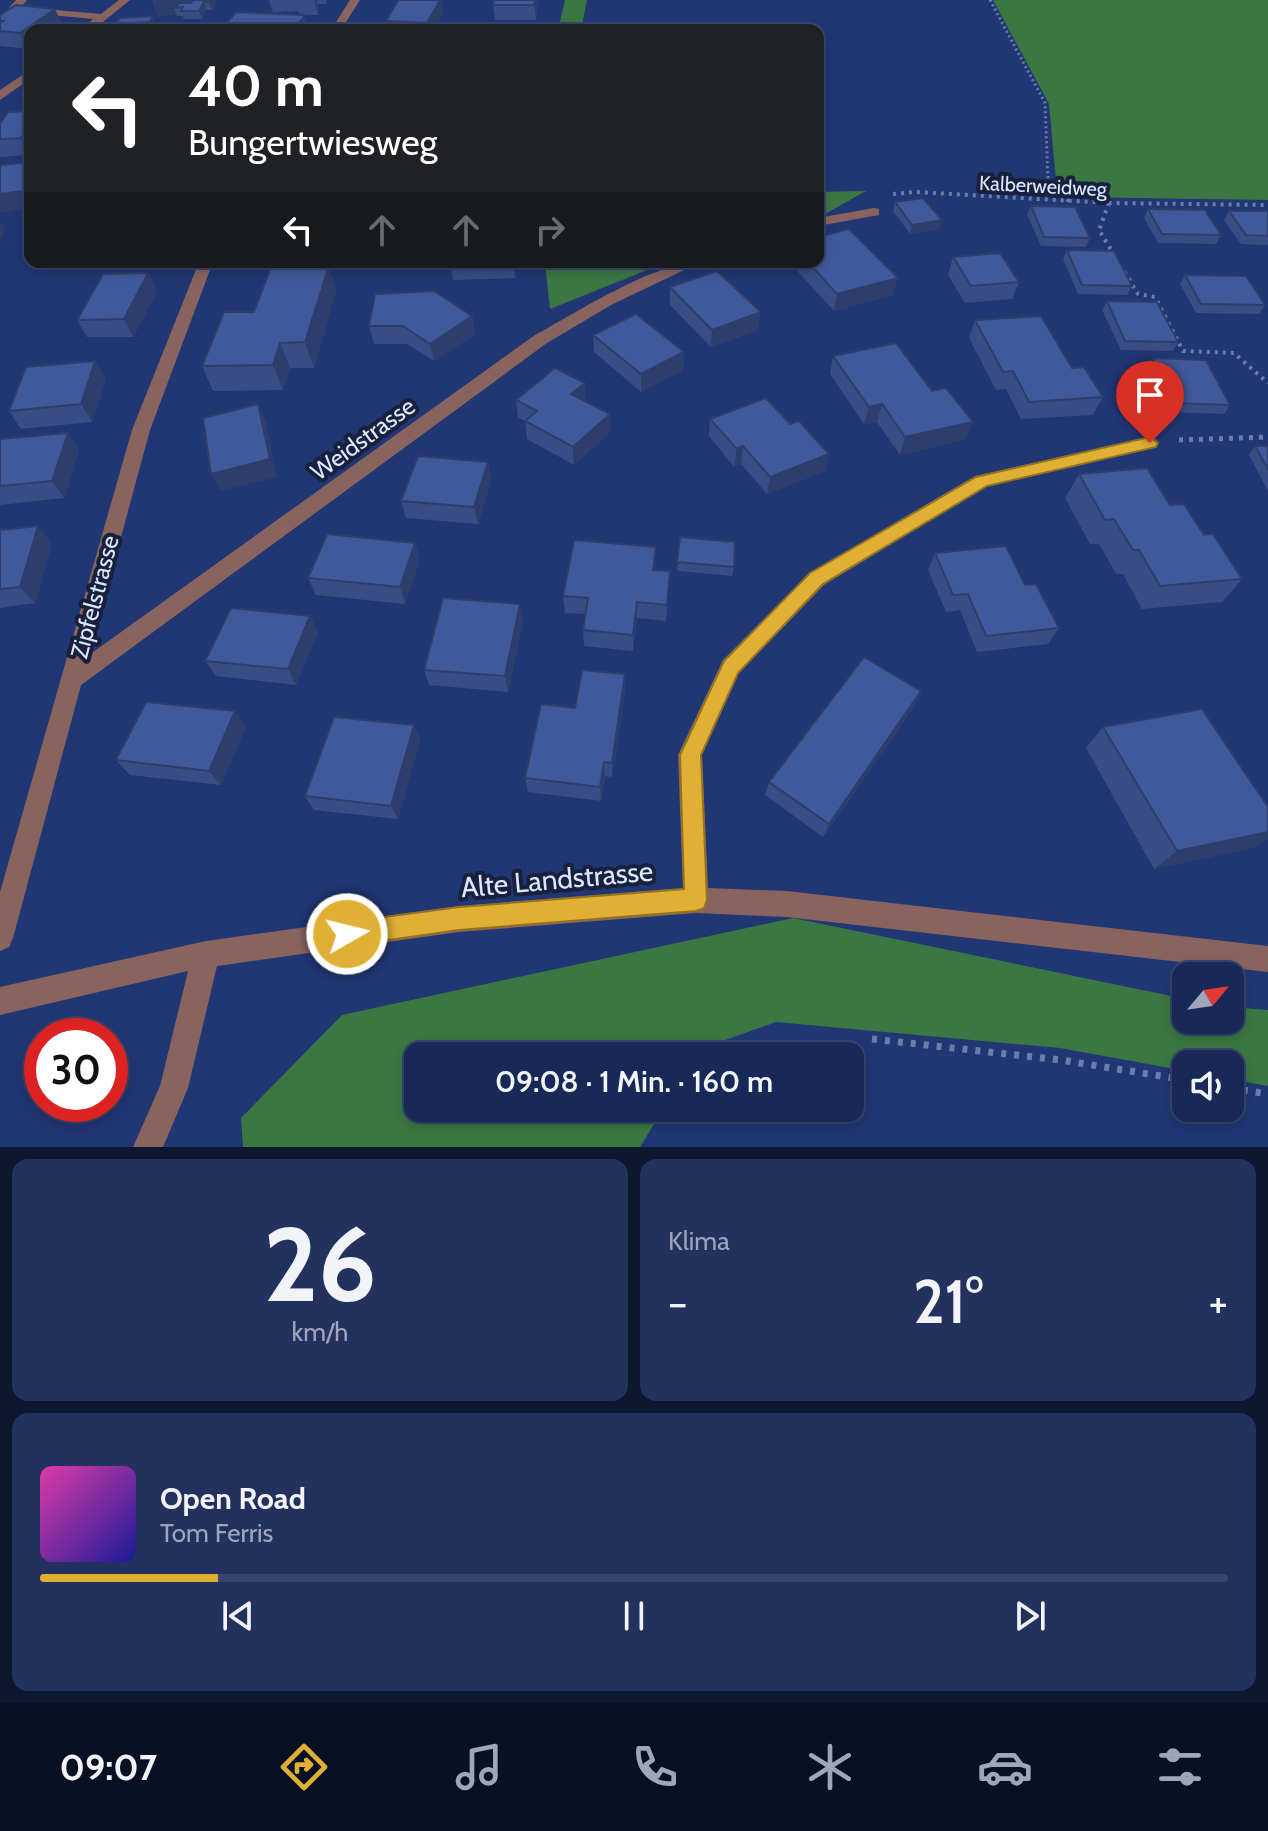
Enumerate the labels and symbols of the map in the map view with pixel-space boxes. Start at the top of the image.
street label: Kalberweidweg [979,171,1109,201]
pin [1116,361,1184,443]
street label: Weidstrasse [305,391,420,486]
street label: Zipfelstrasse [64,532,125,662]
street label: Alte Landstrasse [459,854,655,904]
position arrow [305,892,389,976]
north arrow [1172,962,1244,1034]
speed limit sign: 30 [24,1018,128,1122]

